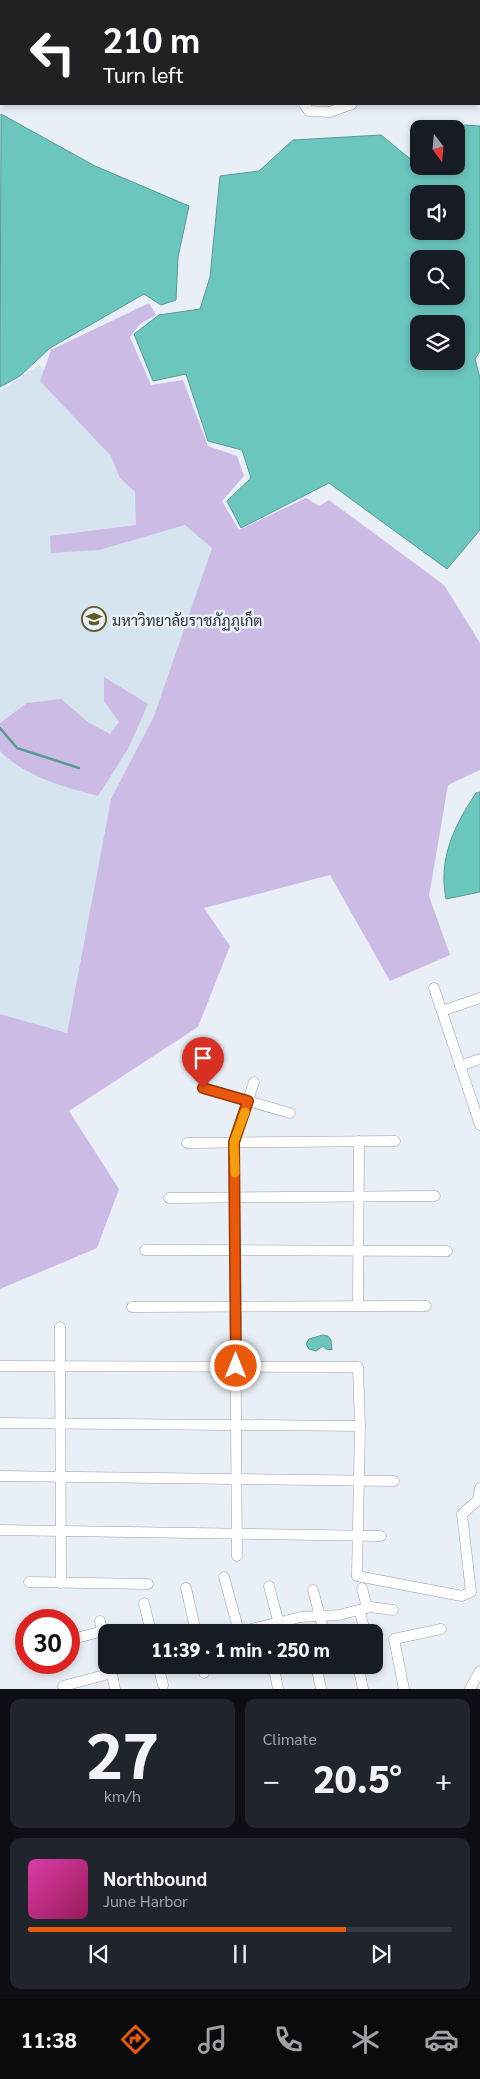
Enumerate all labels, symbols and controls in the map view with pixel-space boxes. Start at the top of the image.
text: 210 m [103,16,200,61]
icon: left [20,20,85,85]
text: Turn left [103,60,184,88]
north arrow [410,120,465,175]
map controls [410,120,465,370]
button: sound [410,185,465,240]
button: search [410,250,465,305]
button: layers [410,315,465,370]
school or university icon: มหาวิทยาลัยราชภัฏภูเก็ต [81,606,107,632]
place label: มหาวิทยาลัยราชภัฏภูเก็ต [112,610,262,631]
pin [182,1037,224,1088]
icon: arrive [189,1044,217,1072]
position arrow [209,1339,261,1391]
speed limit sign: 30 [15,1609,80,1674]
text: 11:39 · 1 min · 250 m [151,1637,330,1661]
text: 27 [86,1710,159,1794]
text: Climate [263,1728,317,1749]
text: 20.5° [313,1752,402,1802]
text: − [263,1760,280,1796]
text: + [435,1760,452,1796]
text: km/h [104,1785,141,1806]
text: Northbound [103,1866,207,1890]
text: June Harbor [103,1890,188,1911]
icon: previous [85,1940,113,1968]
icon: pause [226,1940,254,1968]
icon: next [367,1940,395,1968]
icon: directions [118,2022,153,2057]
icon: music [195,2022,230,2057]
icon: phone [271,2022,306,2057]
icon: climate [348,2022,383,2057]
icon: car [424,2022,459,2057]
text: 11:38 [21,2025,77,2053]

